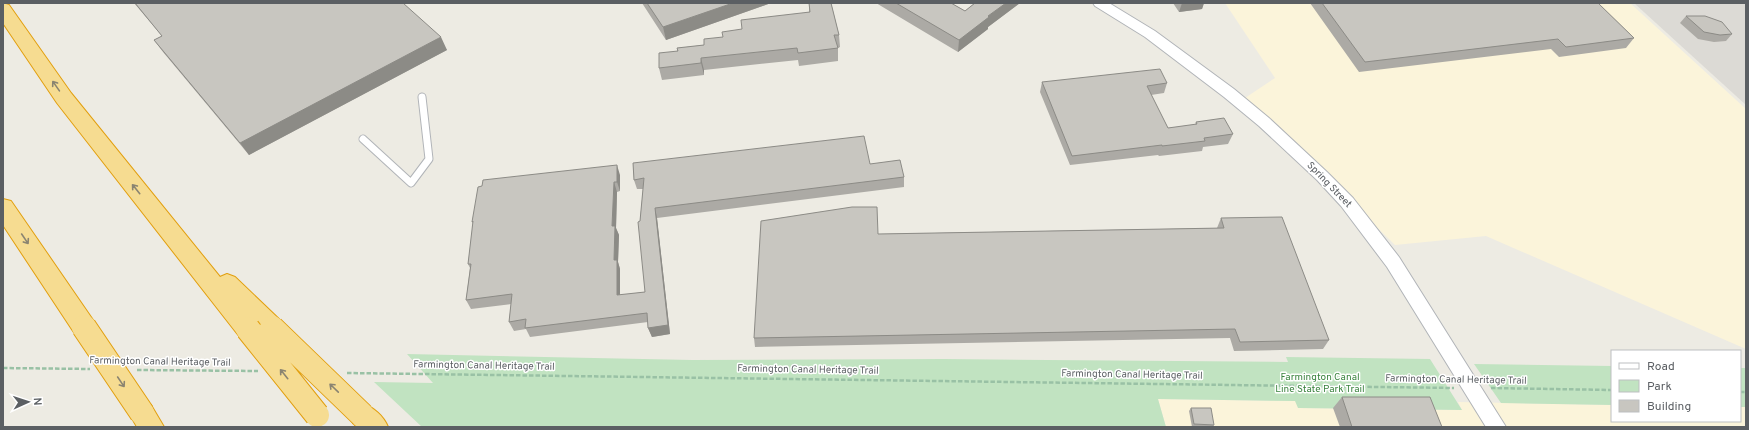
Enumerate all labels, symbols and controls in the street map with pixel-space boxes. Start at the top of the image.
one-way arrow [52,81,60,92]
street label: Spring Street [1304,159,1354,211]
one-way arrow [131,184,140,194]
one-way arrow [21,233,29,244]
legend [1611,350,1741,422]
street label: Farmington Canal Heritage Trail [89,354,231,370]
street label: Farmington Canal Heritage Trail [413,358,555,374]
text: Road [1647,359,1675,375]
street label: Farmington Canal Heritage Trail [737,362,879,378]
street label: Farmington Canal Heritage Trail [1061,367,1203,383]
one-way arrow [279,369,288,379]
park label: Farmington Canal Line State Park Trail [1275,371,1365,396]
street label: Farmington Canal Heritage Trail [1385,372,1527,388]
one-way arrow [117,377,126,388]
text: Park [1647,379,1672,395]
north arrow [8,382,48,422]
one-way arrow [329,383,339,393]
text: N [30,397,44,406]
text: Building [1647,399,1691,415]

